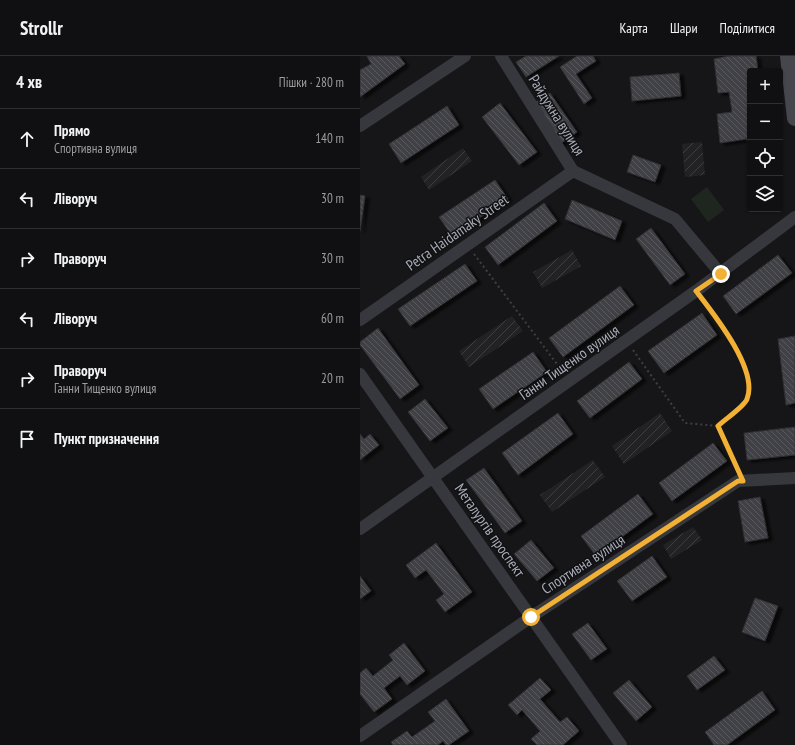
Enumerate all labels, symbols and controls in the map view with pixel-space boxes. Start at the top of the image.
text: Strollr [20,16,63,40]
text: Карта [619,19,648,37]
text: Шари [670,19,698,37]
text: Поділитися [720,19,775,37]
map controls [747,68,783,212]
button: + [747,68,783,104]
text: 4 хв [16,71,42,93]
street label: Райдужна вулиця [525,71,589,159]
text: Пішки · 280 m [279,74,344,91]
button: − [747,104,783,140]
text: Прямо [54,121,90,140]
icon: ahead [16,128,38,150]
text: 140 m [315,130,344,147]
text: Спортивна вулиця [54,140,137,157]
button: locate [747,140,783,176]
button: layers [747,176,783,212]
icon: left [16,188,38,210]
text: Ліворуч [54,189,97,208]
text: 30 m [321,190,344,207]
street label: Petra Haidamaky Street [402,190,512,274]
icon: right [16,248,38,270]
text: Праворуч [54,249,107,268]
text: 30 m [321,250,344,267]
route end [712,265,730,283]
icon: left [16,308,38,330]
text: Ліворуч [54,309,97,328]
text: 60 m [321,310,344,327]
street label: Ганни Тищенко вулиця [515,320,623,404]
text: Праворуч [54,361,107,380]
icon: right [16,368,38,390]
text: 20 m [321,370,344,387]
text: Ганни Тищенко вулиця [54,380,156,397]
icon: arrive [16,428,38,450]
text: Пункт призначення [54,429,159,448]
street label: Металургів проспект [451,480,529,581]
street label: Спортивна вулиця [538,530,629,598]
route start [522,608,540,626]

